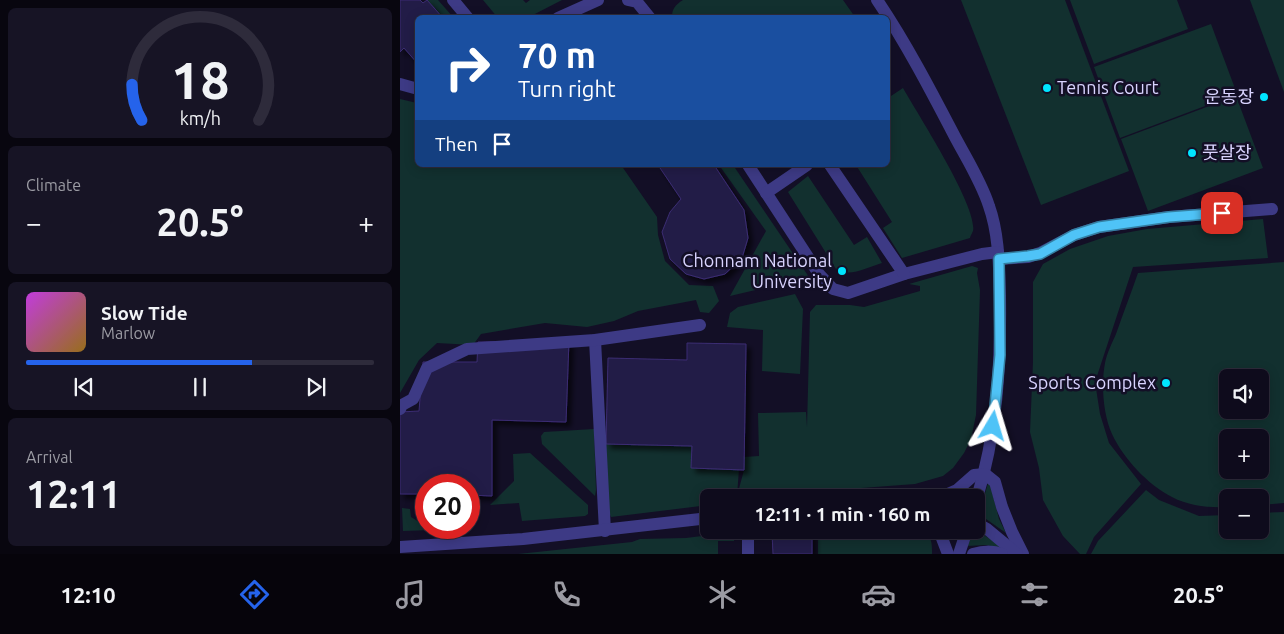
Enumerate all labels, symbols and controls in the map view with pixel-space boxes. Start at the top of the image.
icon: right [435,35,500,100]
text: 70 m [518,35,596,75]
text: 18 [171,51,229,109]
text: Turn right [518,76,616,101]
place label: Tennis Court [1057,77,1159,97]
marker: Tennis Court [1041,82,1053,94]
place label: 운동장 [1204,86,1254,106]
marker: 운동장 [1258,91,1270,103]
text: km/h [179,108,221,128]
icon: arrive [488,130,516,158]
text: Then [435,133,478,155]
place label: 풋살장 [1202,142,1252,162]
marker: 풋살장 [1186,147,1198,159]
text: Climate [26,176,81,194]
pin [1201,192,1243,234]
icon: arrive [1208,199,1236,227]
text: 20.5° [156,201,244,243]
text: − [26,207,42,238]
text: + [358,207,374,238]
place label: Chonnam National University [682,250,832,291]
marker: Chonnam National University [836,265,848,277]
text: Slow Tide [101,302,188,324]
text: Marlow [101,324,155,342]
map controls [1219,369,1269,539]
button: sound [1219,369,1269,419]
place label: Sports Complex [1028,372,1156,392]
icon: previous [70,373,98,401]
icon: pause [186,373,214,401]
icon: next [302,373,330,401]
marker: Sports Complex [1160,377,1172,389]
position arrow [966,399,1018,451]
button: + [1219,429,1269,479]
text: Arrival [26,448,73,466]
text: 12:11 [26,473,121,515]
speed limit sign: 20 [415,474,480,539]
button: − [1219,489,1269,539]
text: 12:11 · 1 min · 160 m [755,503,930,525]
icon: directions [237,577,272,612]
icon: music [393,577,428,612]
icon: phone [549,577,584,612]
icon: climate [705,577,740,612]
icon: car [861,577,896,612]
icon: filters [1017,577,1052,612]
text: 12:10 [61,582,116,607]
text: 20.5° [1173,582,1223,607]

